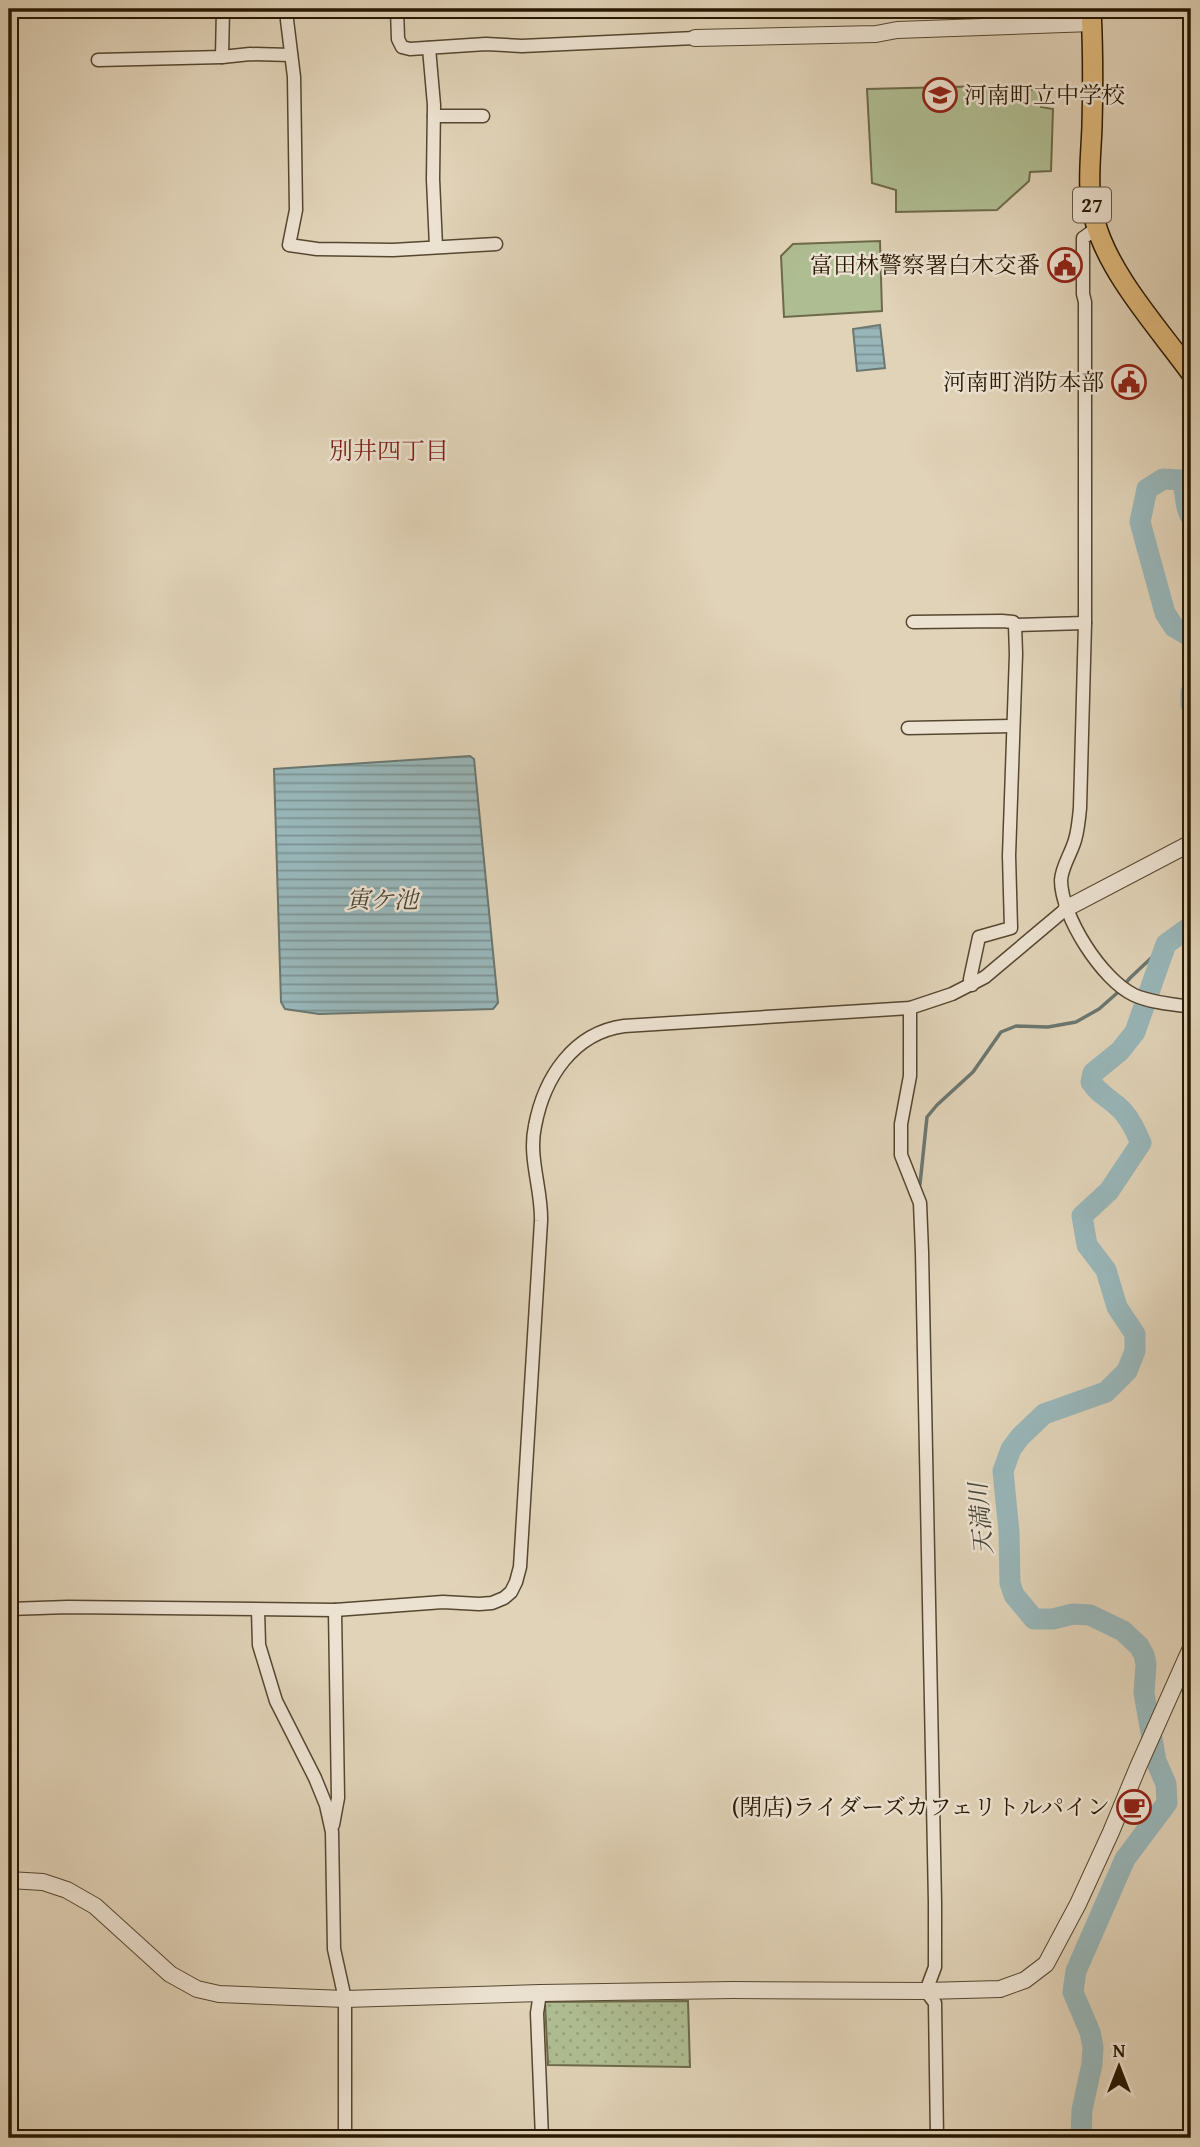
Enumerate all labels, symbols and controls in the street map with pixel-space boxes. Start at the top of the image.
school or university icon: 河南町立中学校 [921,76,959,114]
place label: 河南町立中学校 [964,78,1125,111]
road number: 27 [1073,188,1111,222]
public building icon: 富田林警察署白木交番 [1046,246,1084,284]
place label: 富田林警察署白木交番 [810,248,1040,281]
public building icon: 河南町消防本部 [1110,363,1148,401]
place label: 河南町消防本部 [943,365,1104,398]
district label: 別井四丁目 [329,433,449,468]
water label: 寅ケ池 [346,882,421,917]
water label: 天満川 [960,1479,1001,1556]
cafe icon: (閉店)ライダーズカフェリトルパイン [1115,1788,1153,1826]
place label: (閉店)ライダーズカフェリトルパイン [732,1790,1110,1823]
north arrow [1084,2032,1154,2102]
text: N [1113,2036,1126,2064]

